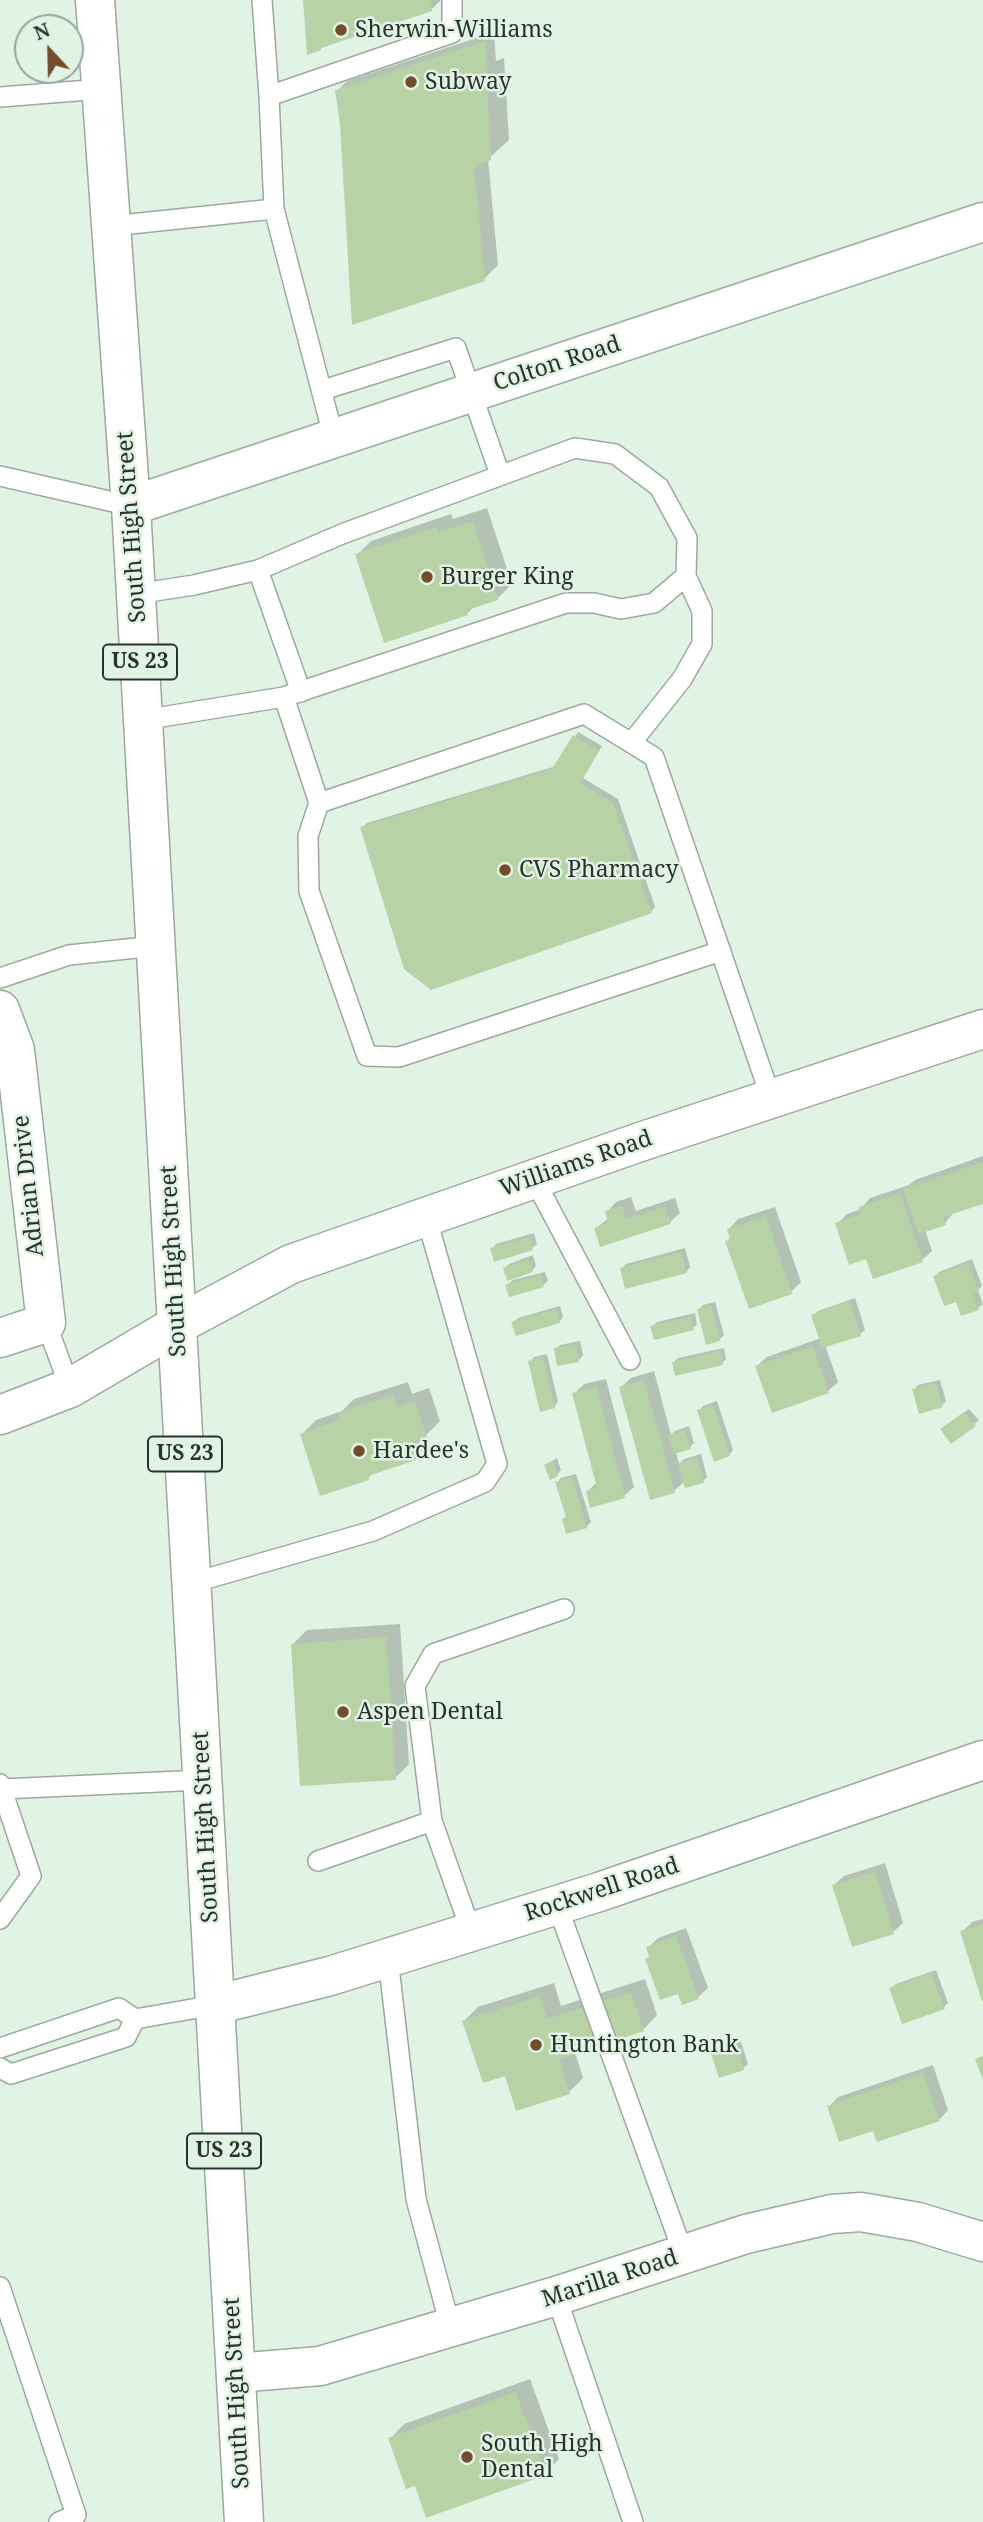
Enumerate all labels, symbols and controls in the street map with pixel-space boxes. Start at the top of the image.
north arrow [14,14,84,84]
place label: Sherwin-Williams [355,16,553,44]
text: N [30,17,54,46]
marker: Sherwin-Williams [333,22,349,38]
place label: Subway [425,68,512,96]
marker: Subway [403,74,419,90]
street label: Colton Road [490,330,624,398]
street label: South High Street [112,430,152,624]
place label: Burger King [441,563,574,591]
marker: Burger King [419,569,435,585]
road number: US 23 [103,644,177,680]
place label: CVS Pharmacy [519,856,678,884]
marker: CVS Pharmacy [497,862,513,878]
street label: Adrian Drive [8,1114,50,1258]
street label: Williams Road [496,1125,656,1203]
street label: South High Street [155,1165,193,1357]
road number: US 23 [148,1436,222,1472]
place label: Hardee's [373,1437,469,1465]
marker: Hardee's [351,1443,367,1459]
place label: Aspen Dental [357,1698,503,1726]
marker: Aspen Dental [335,1704,351,1720]
street label: South High Street [187,1731,225,1923]
street label: Rockwell Road [521,1852,683,1928]
place label: Huntington Bank [550,2031,739,2059]
marker: Huntington Bank [528,2037,544,2053]
road number: US 23 [187,2134,261,2168]
street label: Marilla Road [539,2244,681,2314]
street label: South High Street [218,2297,256,2489]
place label: South High Dental [481,2430,603,2484]
marker: South High Dental [459,2449,475,2465]

